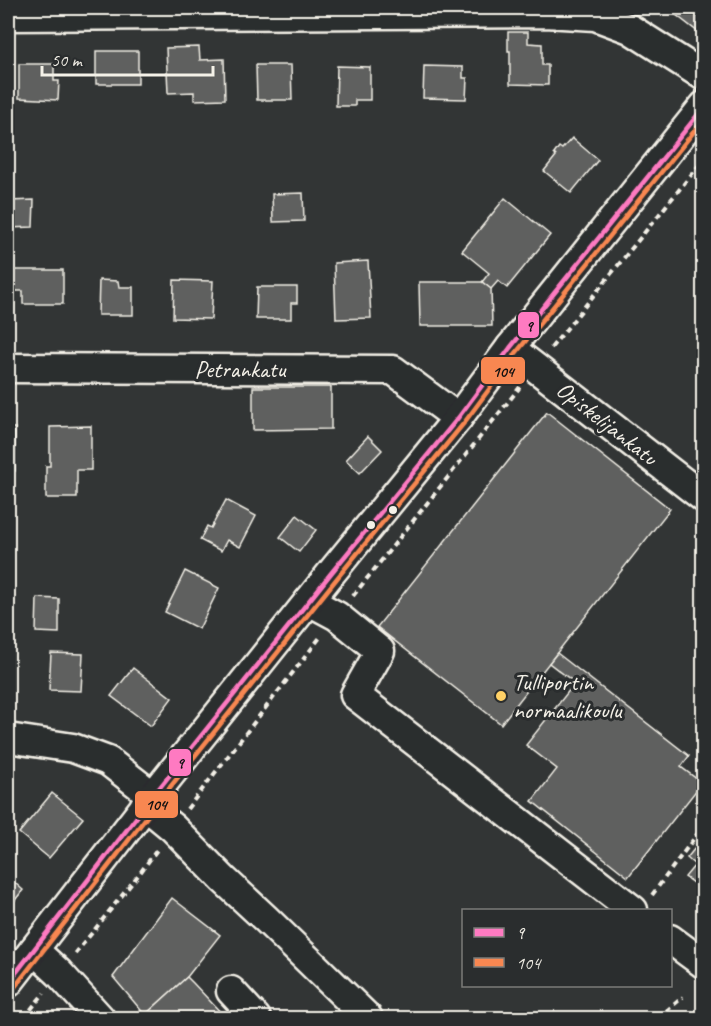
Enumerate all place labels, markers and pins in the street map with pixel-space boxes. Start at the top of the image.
unlabelled marker [387,504,399,516]
unlabelled marker [365,519,377,531]
place label: Tulliportin normaalikoulu [513,667,624,725]
marker: Tulliportin normaalikoulu [494,689,508,703]

